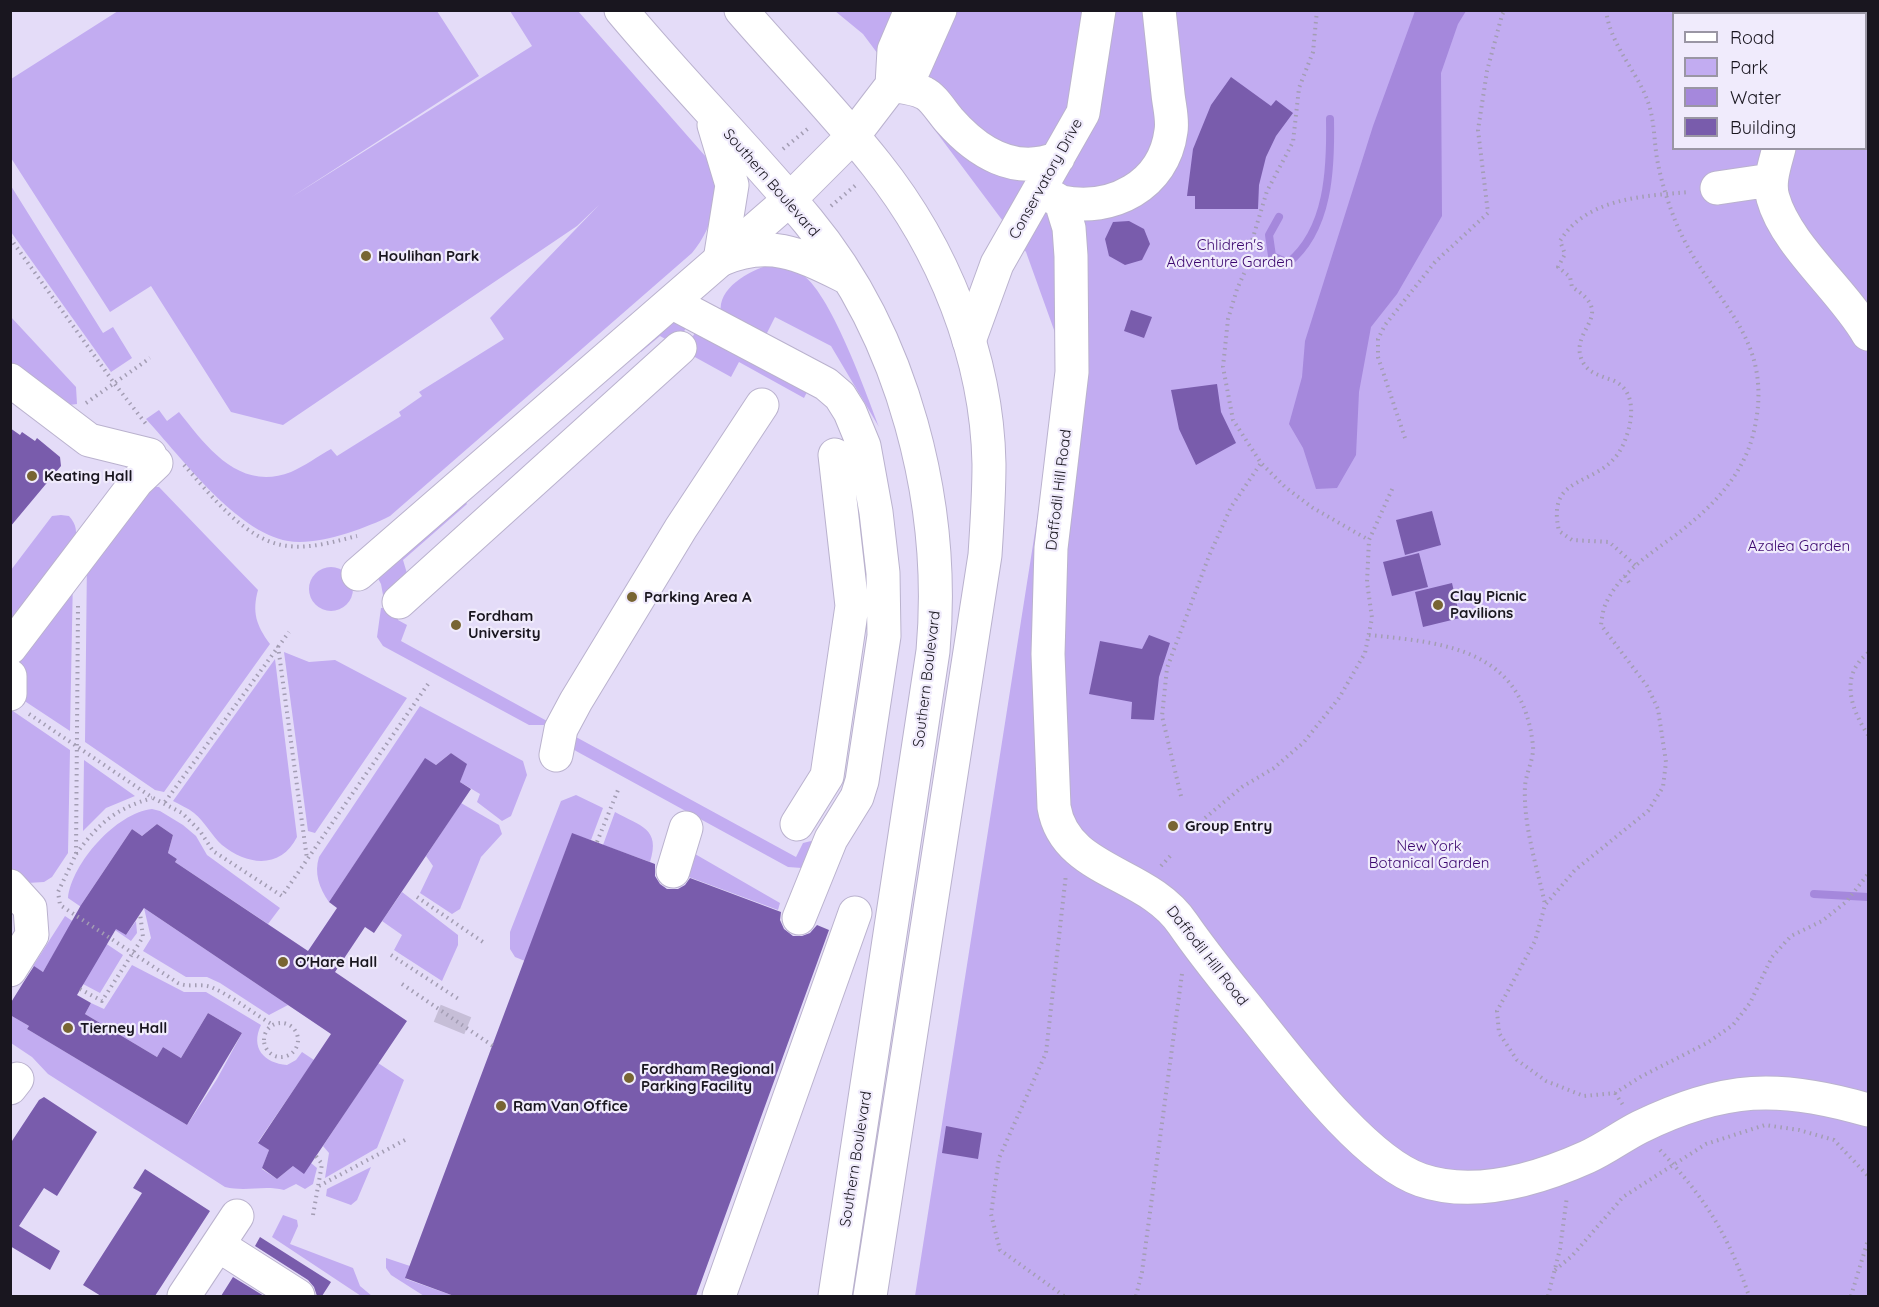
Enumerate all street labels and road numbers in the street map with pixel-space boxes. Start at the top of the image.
street label: Conservatory Drive [1005,116,1087,242]
street label: Southern Boulevard [719,125,823,241]
street label: Daffodil Hill Road [1043,428,1075,552]
street label: Southern Boulevard [910,610,944,748]
street label: Daffodil Hill Road [1162,902,1252,1010]
street label: Southern Boulevard [836,1090,876,1228]

